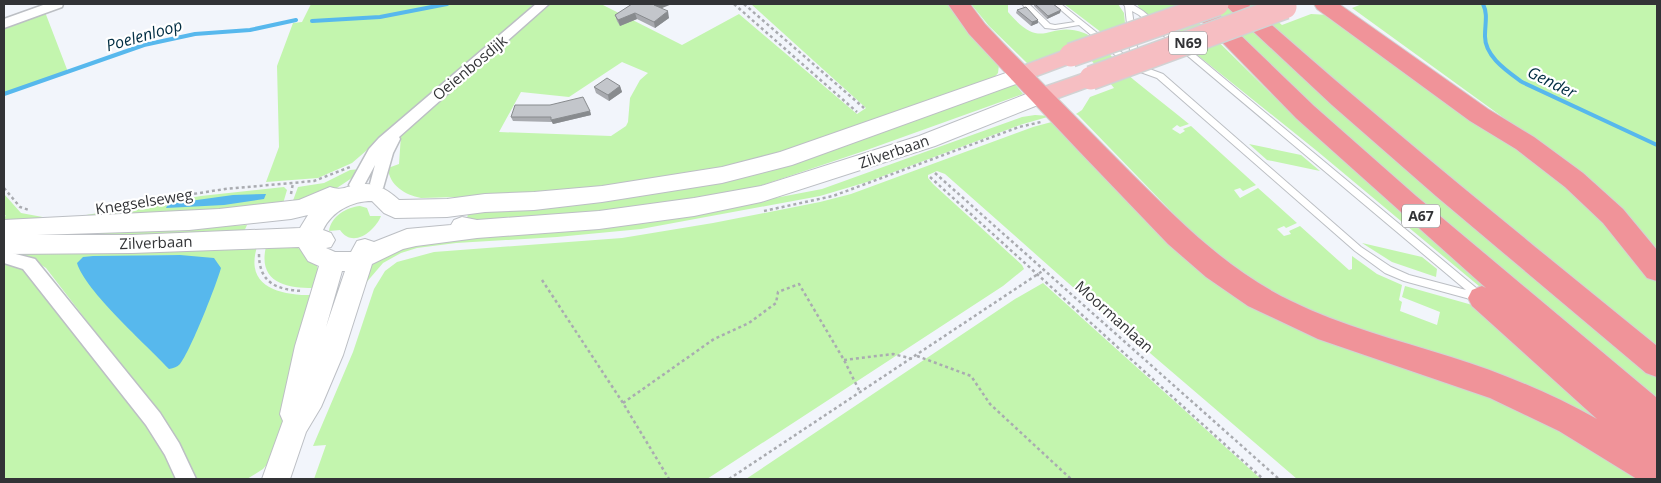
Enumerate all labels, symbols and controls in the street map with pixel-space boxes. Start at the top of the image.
water label: Poelenloop [103,14,185,56]
street label: Oeienbosdijk [428,30,511,104]
road number: N69 [1169,32,1207,54]
water label: Gender [1524,61,1581,103]
street label: Zilverbaan [856,130,932,172]
street label: Knegselseweg [94,183,194,219]
road number: A67 [1402,205,1440,228]
street label: Zilverbaan [119,231,193,253]
street label: Moormanlaan [1071,276,1158,357]

